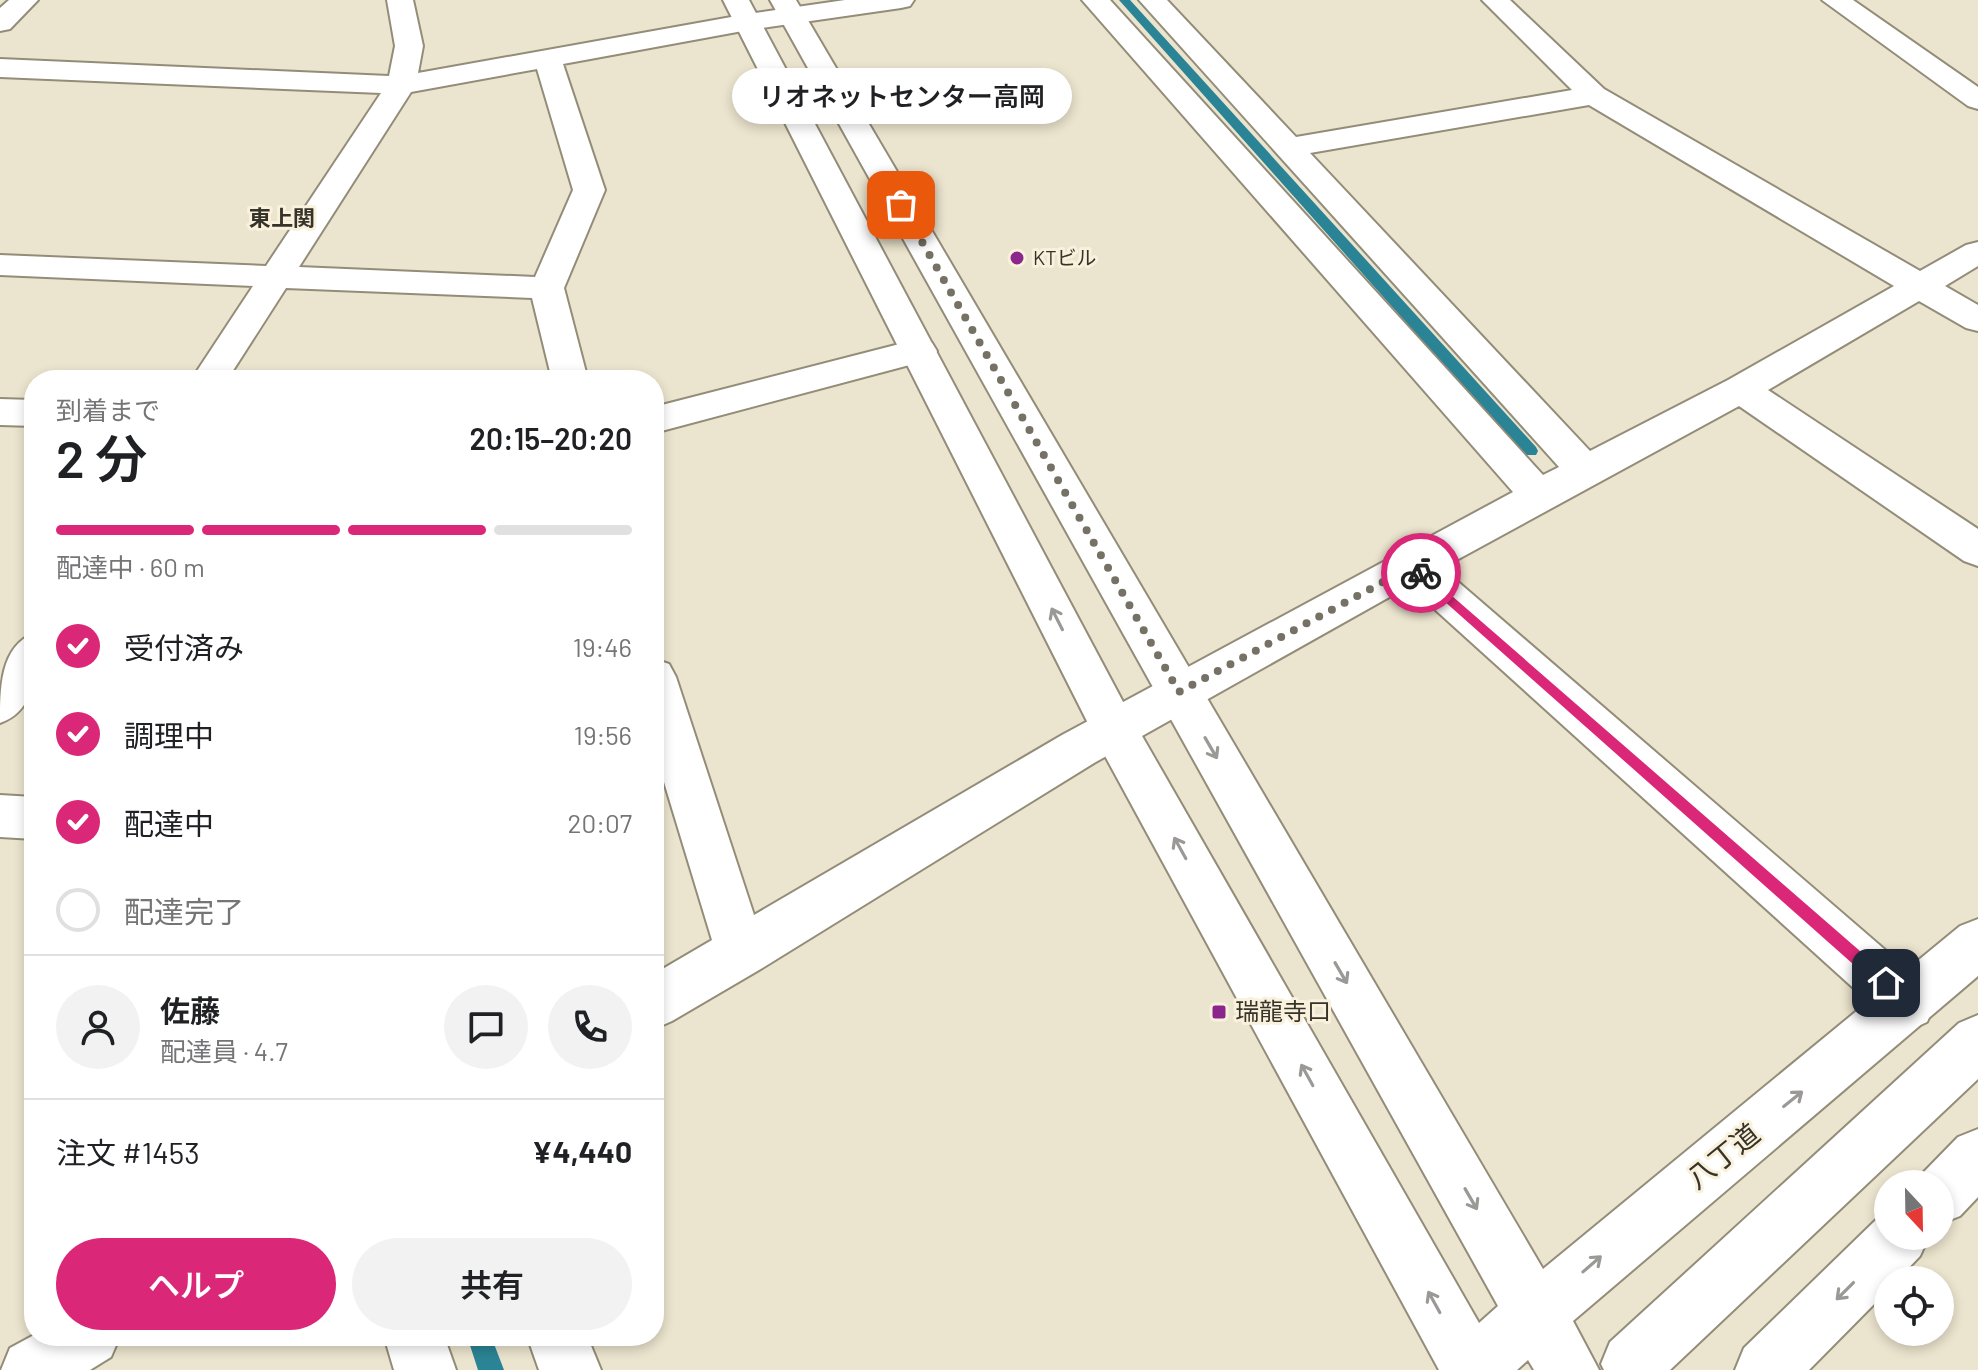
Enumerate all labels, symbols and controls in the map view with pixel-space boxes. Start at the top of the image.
callout: リオネットセンター高岡 [731,69,1071,125]
text: リオネットセンター高岡 [759,80,1045,111]
pin [867,171,935,239]
icon: bag [879,183,923,227]
district label: 東上関 [249,204,315,230]
place label: KTビル [1033,245,1097,269]
marker: KTビル [1008,249,1026,267]
text: 到着まで [56,394,160,425]
text: 20:15–20:20 [469,420,632,456]
text: 2 分 [56,426,147,488]
courier [1381,533,1461,613]
text: 配達中 · 60 m [56,551,205,582]
icon: bike [1399,551,1443,595]
one-way arrow [1049,608,1065,631]
icon: check [56,624,100,668]
text: 受付済み [124,629,244,665]
text: 19:46 [573,631,632,662]
icon: check [56,712,100,756]
text: 調理中 [124,717,214,753]
text: 19:56 [574,719,632,750]
one-way arrow [1203,736,1219,759]
icon: check [56,800,100,844]
text: 配達中 [124,805,214,841]
text: 20:07 [568,807,632,838]
one-way arrow [1172,837,1188,860]
text: 配達完了 [124,893,244,929]
pin [1852,949,1920,1017]
one-way arrow [1333,961,1349,984]
icon: home [1864,961,1908,1005]
button: person [56,985,140,1069]
button: chat [444,985,528,1069]
button: phone [548,985,632,1069]
text: 佐藤 [160,992,220,1028]
place label: 瑞龍寺口 [1235,996,1331,1025]
marker: 瑞龍寺口 [1210,1003,1228,1021]
text: 配達員 · 4.7 [160,1035,288,1066]
one-way arrow [1299,1064,1315,1087]
one-way arrow [1782,1090,1803,1108]
street label: 八丁道 [1679,1116,1766,1195]
text: ¥4,440 [532,1133,632,1169]
text: 注文 #1453 [56,1134,200,1170]
north arrow [1874,1170,1954,1250]
map controls [1874,1170,1954,1346]
one-way arrow [1464,1186,1479,1210]
button: ヘルプ [56,1238,336,1330]
button: 共有 [352,1238,632,1330]
one-way arrow [1582,1255,1602,1273]
button: locate [1874,1266,1954,1346]
one-way arrow [1835,1281,1854,1301]
one-way arrow [1426,1291,1442,1314]

